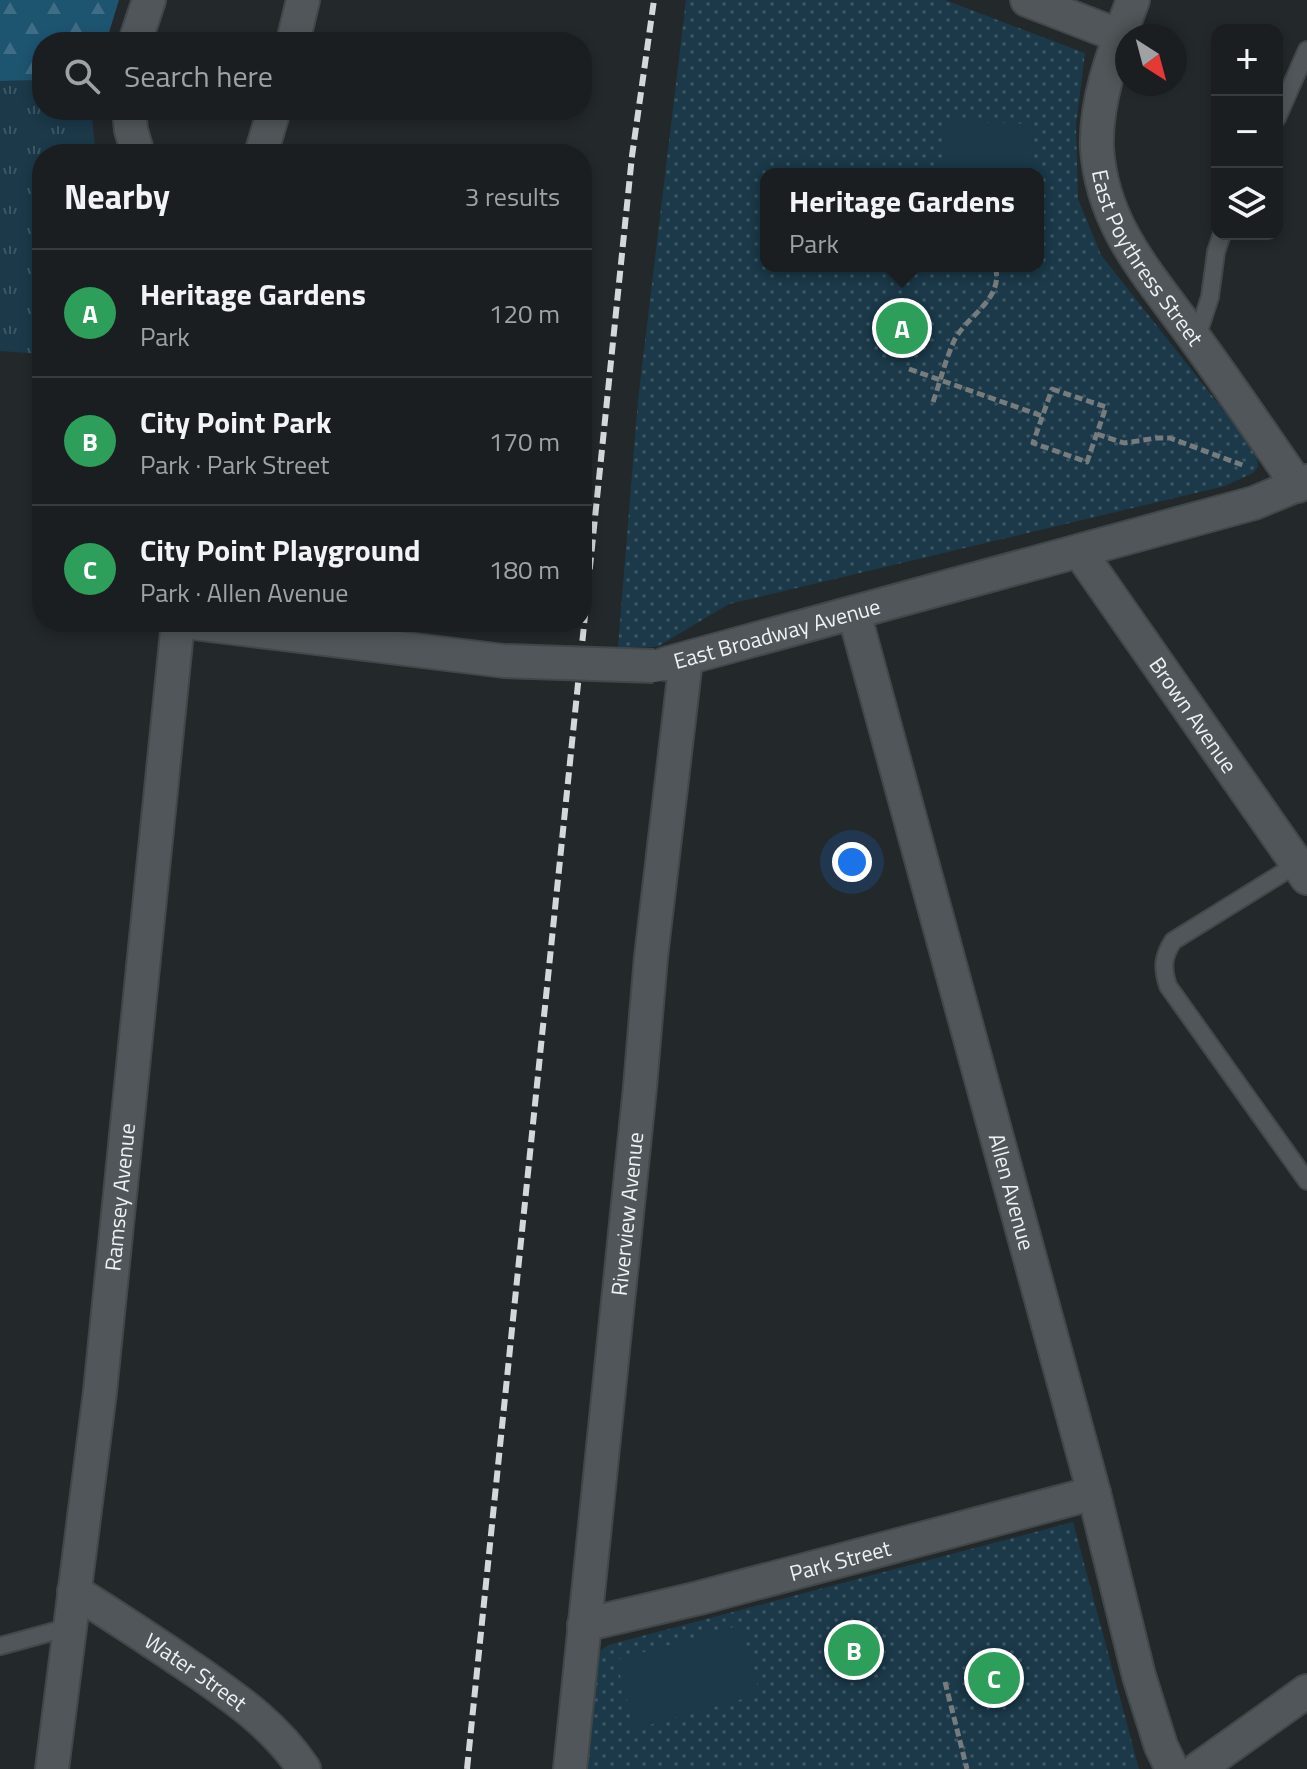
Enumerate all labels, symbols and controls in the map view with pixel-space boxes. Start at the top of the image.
north arrow [1115,24,1187,96]
map controls [1211,24,1283,240]
button: + [1211,24,1283,96]
search box [32,32,592,120]
text: Search here [124,53,273,99]
icon: search [60,54,104,98]
button: − [1211,96,1283,168]
street label: East Poythress Street [1083,166,1212,353]
popup [760,168,1044,272]
button: layers [1211,168,1283,240]
text: Nearby [64,170,170,222]
text: 3 results [465,177,560,216]
text: Heritage Gardens [789,178,1015,224]
text: Park [789,224,839,263]
text: Heritage Gardens [140,271,366,317]
text: A [82,294,98,333]
text: 120 m [489,294,560,333]
pin: A [876,298,928,358]
text: Park [140,317,190,356]
text: City Point Park [140,399,332,445]
text: B [82,422,98,461]
text: 170 m [489,422,560,461]
text: Park · Park Street [140,445,329,484]
text: City Point Playground [140,527,420,573]
text: C [83,550,97,589]
text: 180 m [489,550,560,589]
text: Park · Allen Avenue [140,573,349,612]
street label: East Broadway Avenue [670,589,884,678]
street label: Brown Avenue [1141,650,1246,780]
your location [832,842,872,882]
street label: Ramsey Avenue [95,1121,144,1273]
street label: Riverview Avenue [602,1130,652,1297]
street label: Allen Avenue [980,1130,1044,1254]
street label: Park Street [785,1531,895,1590]
pin: B [828,1620,880,1680]
street label: Water Street [138,1624,255,1719]
pin: C [968,1648,1020,1708]

